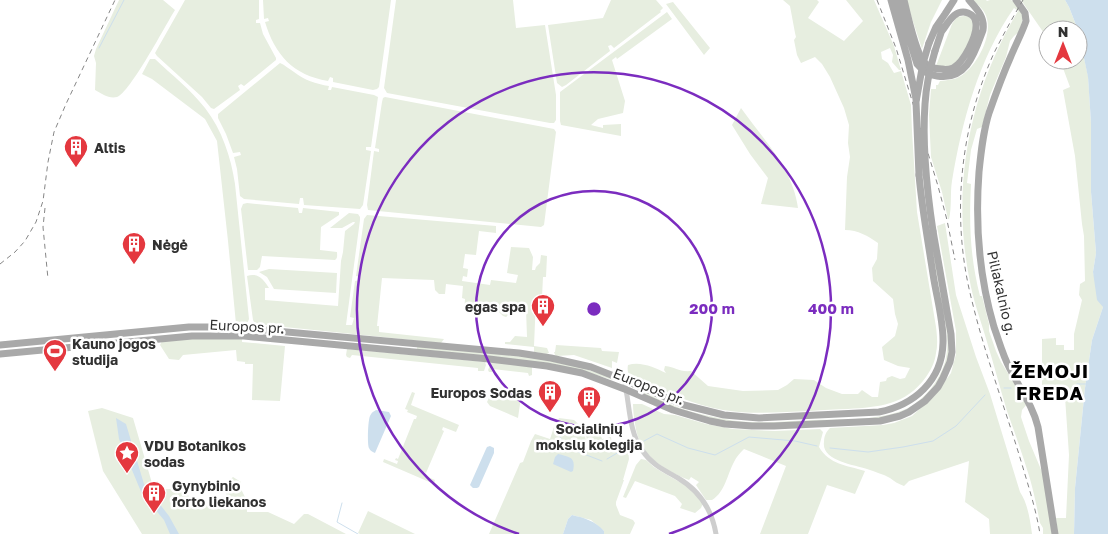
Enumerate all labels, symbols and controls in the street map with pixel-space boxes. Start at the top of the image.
north arrow [1038,20,1088,70]
text: N [1058,23,1068,40]
building icon: Altis [63,134,89,168]
place label: Altis [94,139,126,156]
building icon: Nėgė [121,231,147,265]
place label: Nėgė [152,236,188,253]
street label: Piliakalnio g. [984,249,1020,337]
building icon: egas spa [530,293,556,327]
place label: egas spa [465,298,526,315]
text: 200 m [689,299,735,317]
text: 400 m [808,299,854,317]
centre of rings [585,300,603,318]
street label: Europos pr. [209,316,285,336]
place label: Kauno jogos studija [72,335,156,368]
sports icon: Kauno jogos studija [42,338,68,372]
district label: ŽEMOJI FREDA [1011,359,1089,404]
street label: Europos pr. [611,364,687,408]
building icon: Europos Sodas [537,379,563,413]
place label: Europos Sodas [431,384,532,401]
building icon: Socialinių mokslų kolegija [576,385,602,419]
place label: Socialinių mokslų kolegija [536,420,642,453]
place label: VDU Botanikos sodas [144,437,246,470]
place icon: VDU Botanikos sodas [114,440,140,474]
place label: Gynybinio forto liekanos [172,477,266,510]
building icon: Gynybinio forto liekanos [141,480,167,514]

